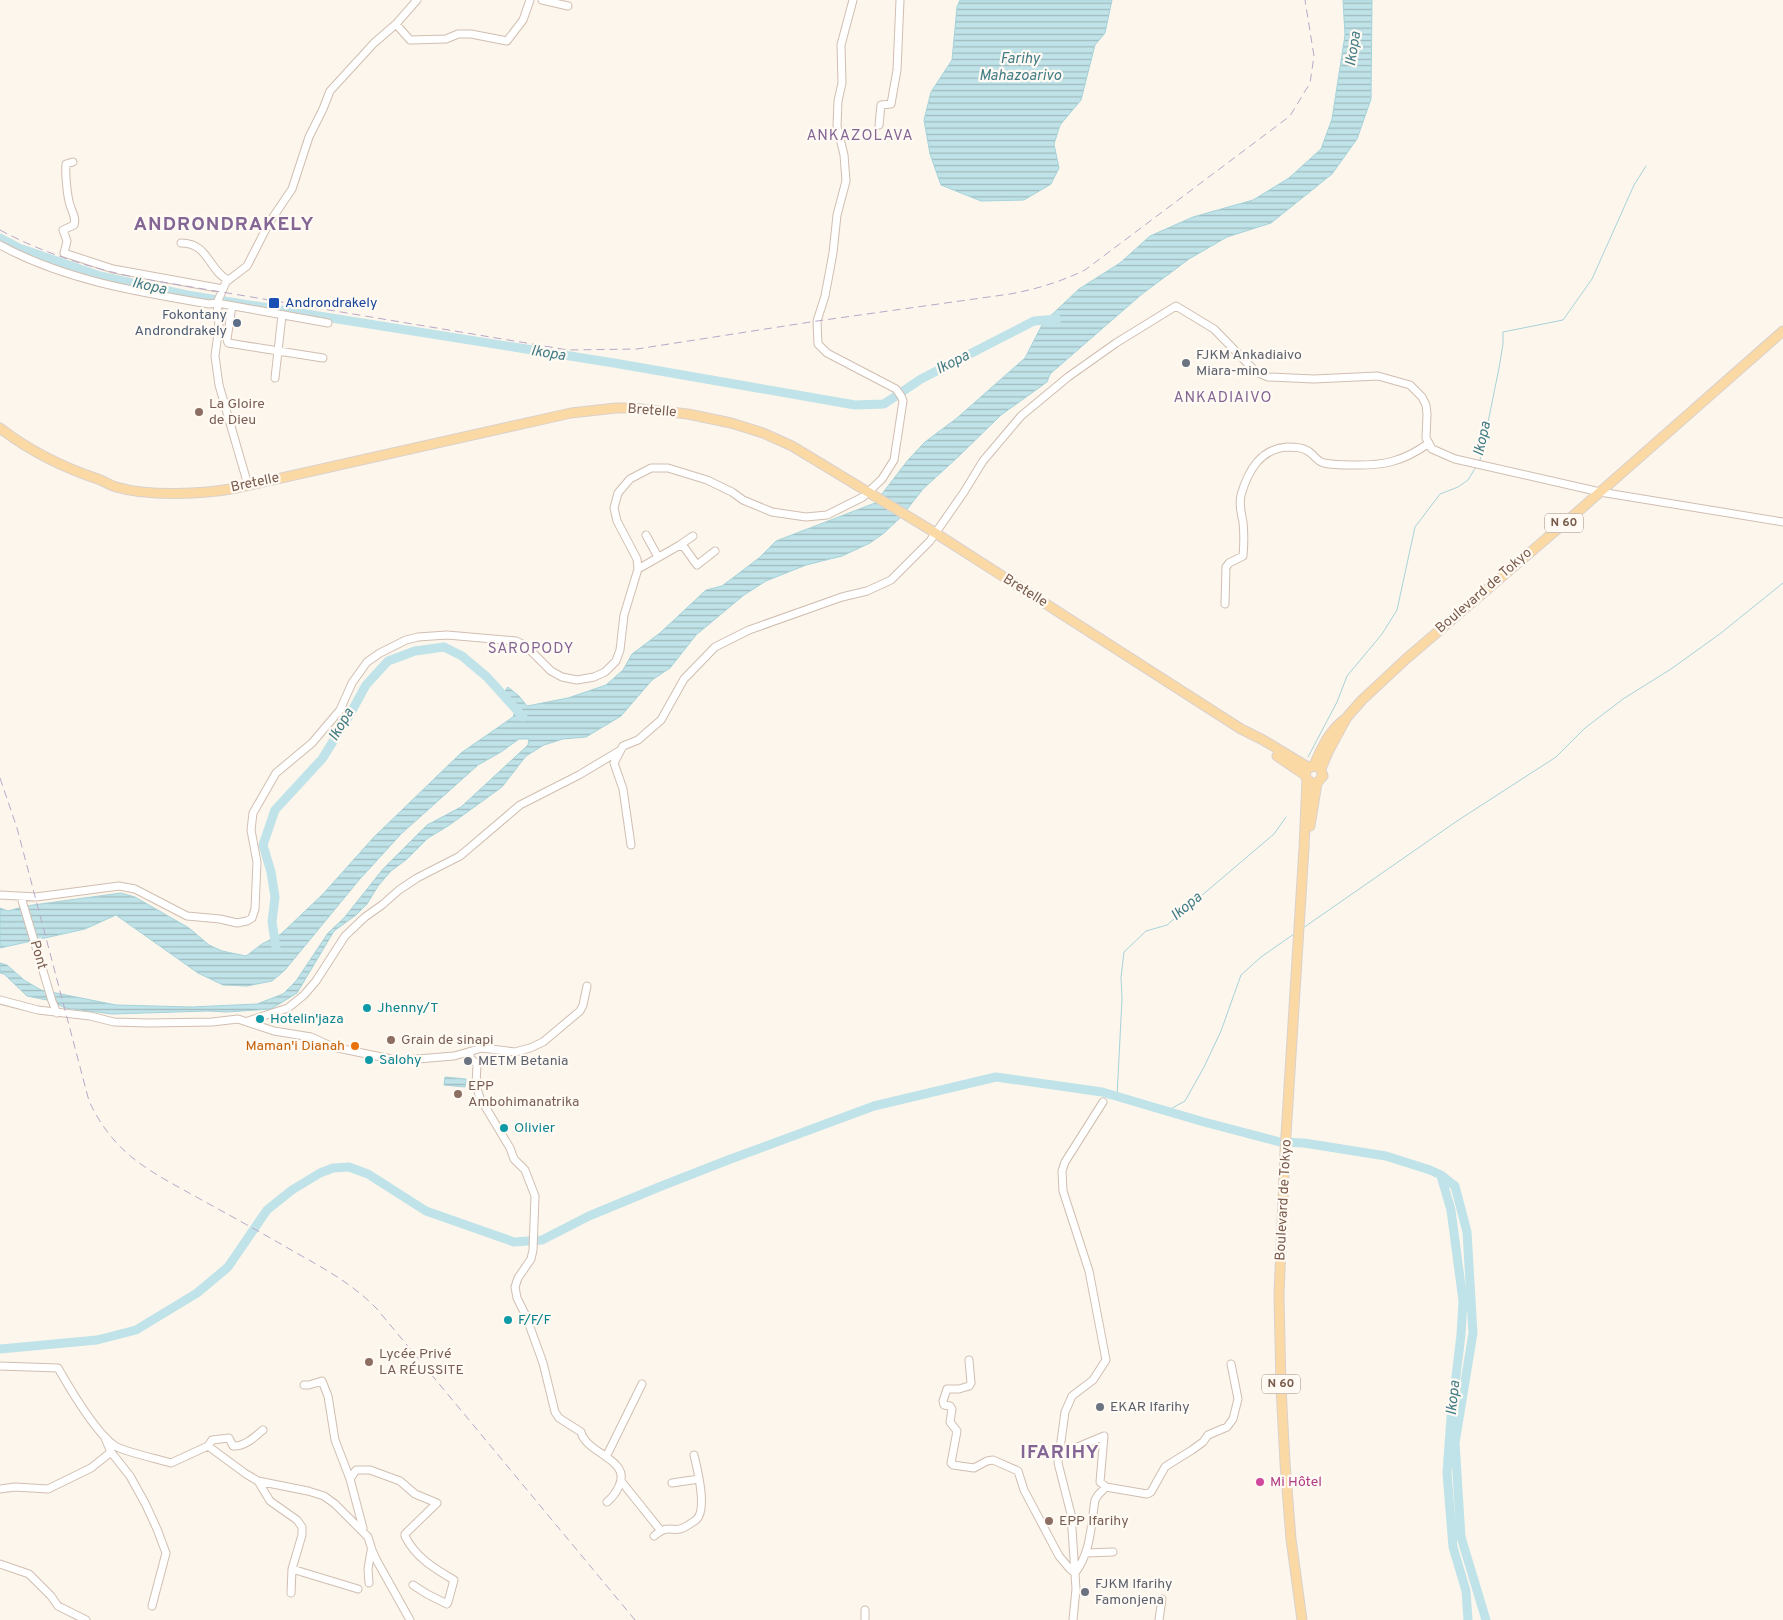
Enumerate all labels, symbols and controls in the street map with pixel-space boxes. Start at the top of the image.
water label: Ikopa [1342,30,1366,68]
water label: Farihy Mahazoarivo [979,50,1061,86]
district label: ANKAZOLAVA [806,127,914,146]
district label: ANDRONDRAKELY [134,213,314,237]
water label: Ikopa [130,274,168,300]
place label: Androndrakely [285,295,377,312]
marker: Androndrakely [267,296,281,310]
place label: Fokontany Androndrakely [135,307,227,340]
marker: Fokontany Androndrakely [231,317,243,329]
water label: Ikopa [529,342,567,366]
water label: Ikopa [933,346,973,379]
place label: FJKM Ankadiaivo Miara-mino [1196,347,1302,380]
marker: FJKM Ankadiaivo Miara-mino [1180,357,1192,369]
district label: ANKADIAIVO [1174,389,1272,408]
place label: La Gloire de Dieu [209,396,265,429]
street label: Bretelle [627,401,677,421]
marker: La Gloire de Dieu [193,406,205,418]
water label: Ikopa [1470,420,1496,458]
street label: Bretelle [229,470,281,496]
road number: N 60 [1545,514,1583,532]
street label: Boulevard de Tokyo [1432,544,1536,637]
street label: Bretelle [1000,571,1050,611]
district label: SAROPODY [488,640,574,659]
water label: Ikopa [325,705,359,745]
water label: Ikopa [1167,888,1207,926]
street label: Pont [26,938,50,972]
place label: Jhenny/T [377,1000,438,1017]
marker: Jhenny/T [361,1002,373,1014]
place label: Hotelin'jaza [270,1011,344,1028]
marker: Hotelin'jaza [254,1013,266,1025]
place label: Grain de sinapi [401,1032,494,1049]
marker: Grain de sinapi [385,1034,397,1046]
place label: Maman'i Dianah [246,1038,345,1055]
marker: Maman'i Dianah [349,1040,361,1052]
place label: Salohy [379,1052,422,1069]
place label: METM Betania [478,1053,568,1070]
marker: Salohy [363,1054,375,1066]
marker: METM Betania [462,1055,474,1067]
place label: EPP Ambohimanatrika [468,1078,579,1111]
marker: EPP Ambohimanatrika [452,1088,464,1100]
place label: Olivier [514,1120,556,1137]
marker: Olivier [498,1122,510,1134]
street label: Boulevard de Tokyo [1272,1139,1296,1261]
place label: F/F/F [518,1312,551,1329]
marker: F/F/F [502,1314,514,1326]
place label: Lycée Privé LA RÉUSSITE [379,1346,464,1379]
marker: Lycée Privé LA RÉUSSITE [363,1356,375,1368]
road number: N 60 [1262,1375,1300,1394]
water label: Ikopa [1443,1379,1465,1416]
place label: EKAR Ifarihy [1110,1399,1190,1416]
marker: EKAR Ifarihy [1094,1401,1106,1413]
district label: IFARIHY [1020,1441,1100,1465]
place label: Mi Hôtel [1270,1474,1322,1491]
marker: Mi Hôtel [1254,1476,1266,1488]
place label: EPP Ifarihy [1059,1513,1129,1530]
marker: EPP Ifarihy [1043,1515,1055,1527]
place label: FJKM Ifarihy Famonjena [1095,1576,1173,1609]
marker: FJKM Ifarihy Famonjena [1079,1586,1091,1598]

